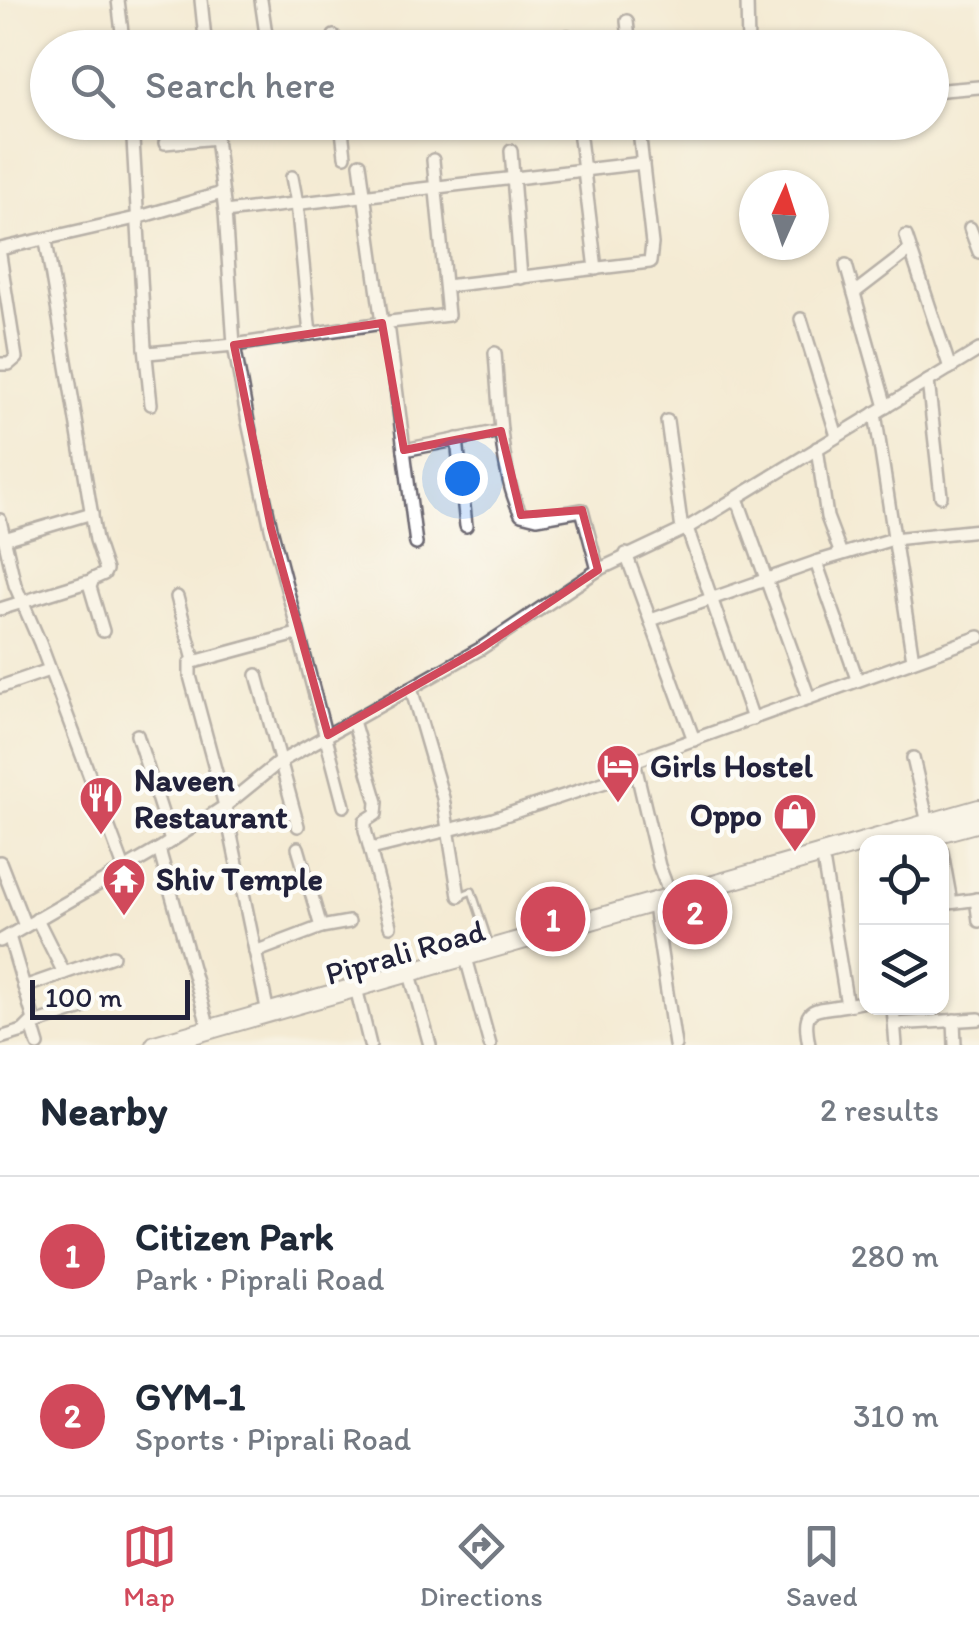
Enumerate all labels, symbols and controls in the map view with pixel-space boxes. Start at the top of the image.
search box [30,30,949,140]
icon: search [65,58,120,113]
text: Search here [145,62,336,108]
north arrow [739,170,829,260]
your location [437,453,488,504]
hotel icon: Girls Hostel [595,743,641,804]
place label: Girls Hostel [650,747,814,785]
place label: Naveen Restaurant [134,761,288,836]
restaurant icon: Naveen Restaurant [78,775,124,836]
shop icon: Oppo [772,792,818,853]
place label: Oppo [690,796,762,834]
map controls [859,835,949,1015]
button: locate [859,835,949,925]
temple icon: Shiv Temple [101,856,147,917]
place label: Shiv Temple [156,860,323,898]
pin: 2 [662,874,728,950]
pin: 1 [520,882,586,956]
street label: Piprali Road [321,911,490,993]
button: layers [859,925,949,1015]
scale bar [30,975,190,1020]
text: 100 m [45,980,122,1014]
text: Nearby [40,1085,167,1136]
text: 2 results [820,1091,939,1129]
text: Citizen Park [135,1214,334,1260]
text: 1 [65,1237,80,1275]
text: 280 m [851,1237,939,1275]
text: Park · Piprali Road [135,1260,385,1298]
text: GYM-1 [135,1374,245,1420]
text: 2 [64,1397,81,1435]
text: 310 m [853,1397,939,1435]
text: Sports · Piprali Road [135,1420,411,1458]
tab: Map [122,1519,177,1613]
tab: Directions [420,1519,543,1613]
tab: Saved [786,1519,857,1613]

